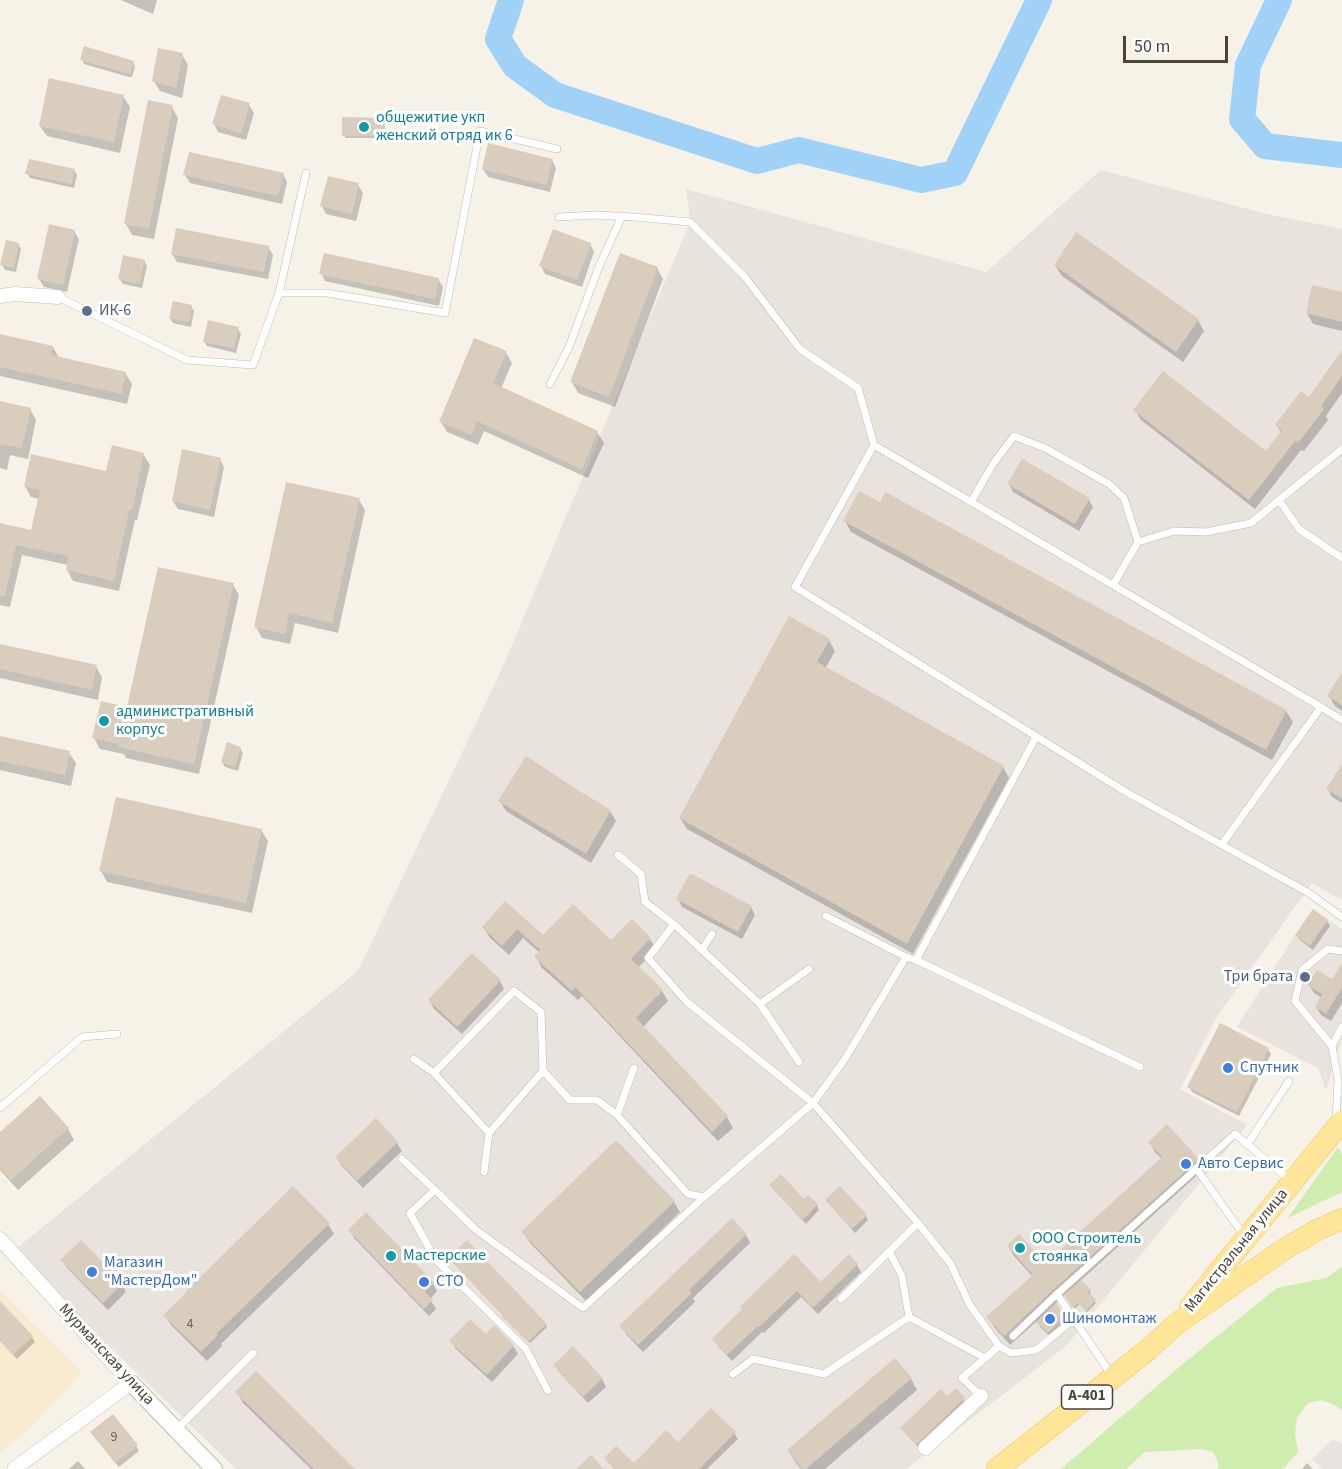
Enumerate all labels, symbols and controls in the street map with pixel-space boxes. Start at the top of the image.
scale bar [1126,24,1231,62]
text: 50 m [1134,34,1170,59]
place label: общежитие укп женский отряд ик 6 [376,108,513,146]
marker: общежитие укп женский отряд ик 6 [357,120,371,134]
place label: ИК-6 [99,301,131,321]
marker: ИК-6 [80,304,94,318]
place label: административный корпус [116,702,254,740]
marker: административный корпус [97,714,111,728]
place label: Три брата [1224,967,1293,987]
marker: Три брата [1298,970,1312,984]
place label: Спутник [1240,1058,1299,1078]
marker: Спутник [1221,1061,1235,1075]
place label: Авто Сервис [1198,1154,1284,1174]
marker: Авто Сервис [1179,1157,1193,1171]
street label: Магистральная улица [1181,1185,1293,1317]
place label: ООО Строитель стоянка [1032,1229,1141,1267]
marker: ООО Строитель стоянка [1013,1241,1027,1255]
place label: Мастерские [403,1246,486,1266]
marker: Мастерские [384,1249,398,1263]
place label: Магазин "МастерДом" [104,1253,198,1291]
marker: Магазин "МастерДом" [85,1265,99,1279]
place label: СТО [436,1272,464,1292]
marker: СТО [417,1275,431,1289]
street label: Мурманская улица [54,1300,158,1410]
place label: Шиномонтаж [1062,1309,1157,1329]
marker: Шиномонтаж [1043,1312,1057,1326]
house number: 4 [187,1317,193,1333]
road number: А-401 [1062,1385,1112,1409]
house number: 9 [111,1430,117,1446]

